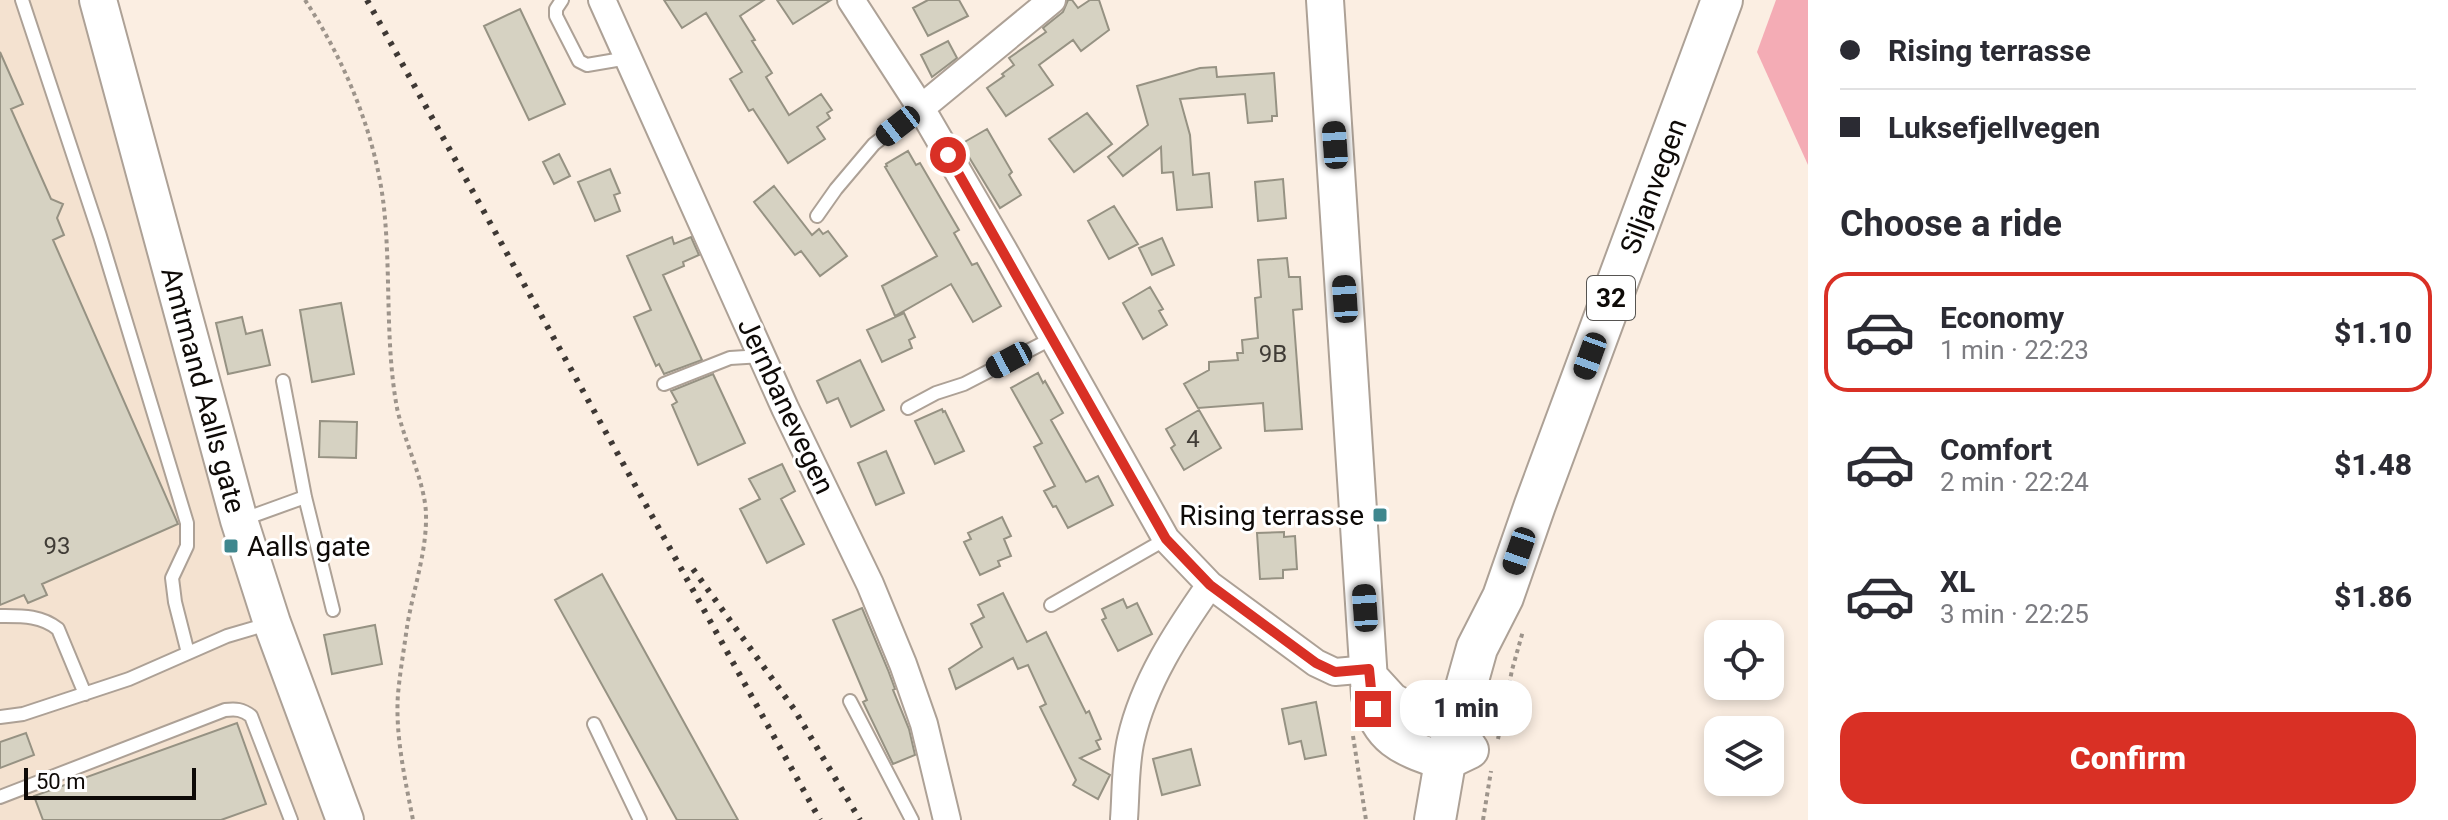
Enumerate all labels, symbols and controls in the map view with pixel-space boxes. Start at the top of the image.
text: Rising terrasse [1888,33,2091,68]
car [872,102,924,150]
text: Luksefjellvegen [1888,110,2100,145]
street label: Siljanvegen [1613,114,1693,258]
car [1321,120,1349,170]
route start [930,137,966,173]
text: Choose a ride [1840,203,2062,245]
street label: Amtmand Aalls gate [155,263,253,517]
car [1331,274,1359,324]
road number: 32 [1587,276,1635,320]
icon: car [1844,296,1916,368]
text: Economy [1940,300,2064,335]
street label: Jernbanevegen [731,313,841,499]
text: $1.10 [2334,315,2412,350]
car [1571,329,1609,383]
text: 1 min · 22:23 [1940,335,2089,365]
car [982,338,1036,382]
house number: 9B [1259,340,1287,368]
house number: 4 [1186,425,1200,453]
icon: car [1844,428,1916,500]
text: Comfort [1940,432,2052,467]
text: $1.48 [2334,447,2412,482]
text: 2 min · 22:24 [1940,467,2089,497]
place label: Rising terrasse [1179,499,1364,532]
marker: Rising terrasse [1371,506,1389,524]
car [1500,524,1538,578]
place label: Aalls gate [247,530,370,563]
house number: 93 [44,532,70,560]
marker: Aalls gate [222,537,240,555]
icon: car [1844,560,1916,632]
text: XL [1940,564,1975,599]
text: $1.86 [2334,579,2412,614]
car [1351,583,1379,633]
text: 3 min · 22:25 [1940,599,2089,629]
map controls [1704,620,1784,796]
button: locate [1704,620,1784,700]
callout: 1 min [1401,681,1533,737]
route end [1355,691,1391,727]
text: 1 min [1433,693,1499,723]
button: Confirm [1840,712,2416,804]
button: layers [1704,716,1784,796]
scale bar [24,764,196,800]
text: 50 m [36,769,85,794]

